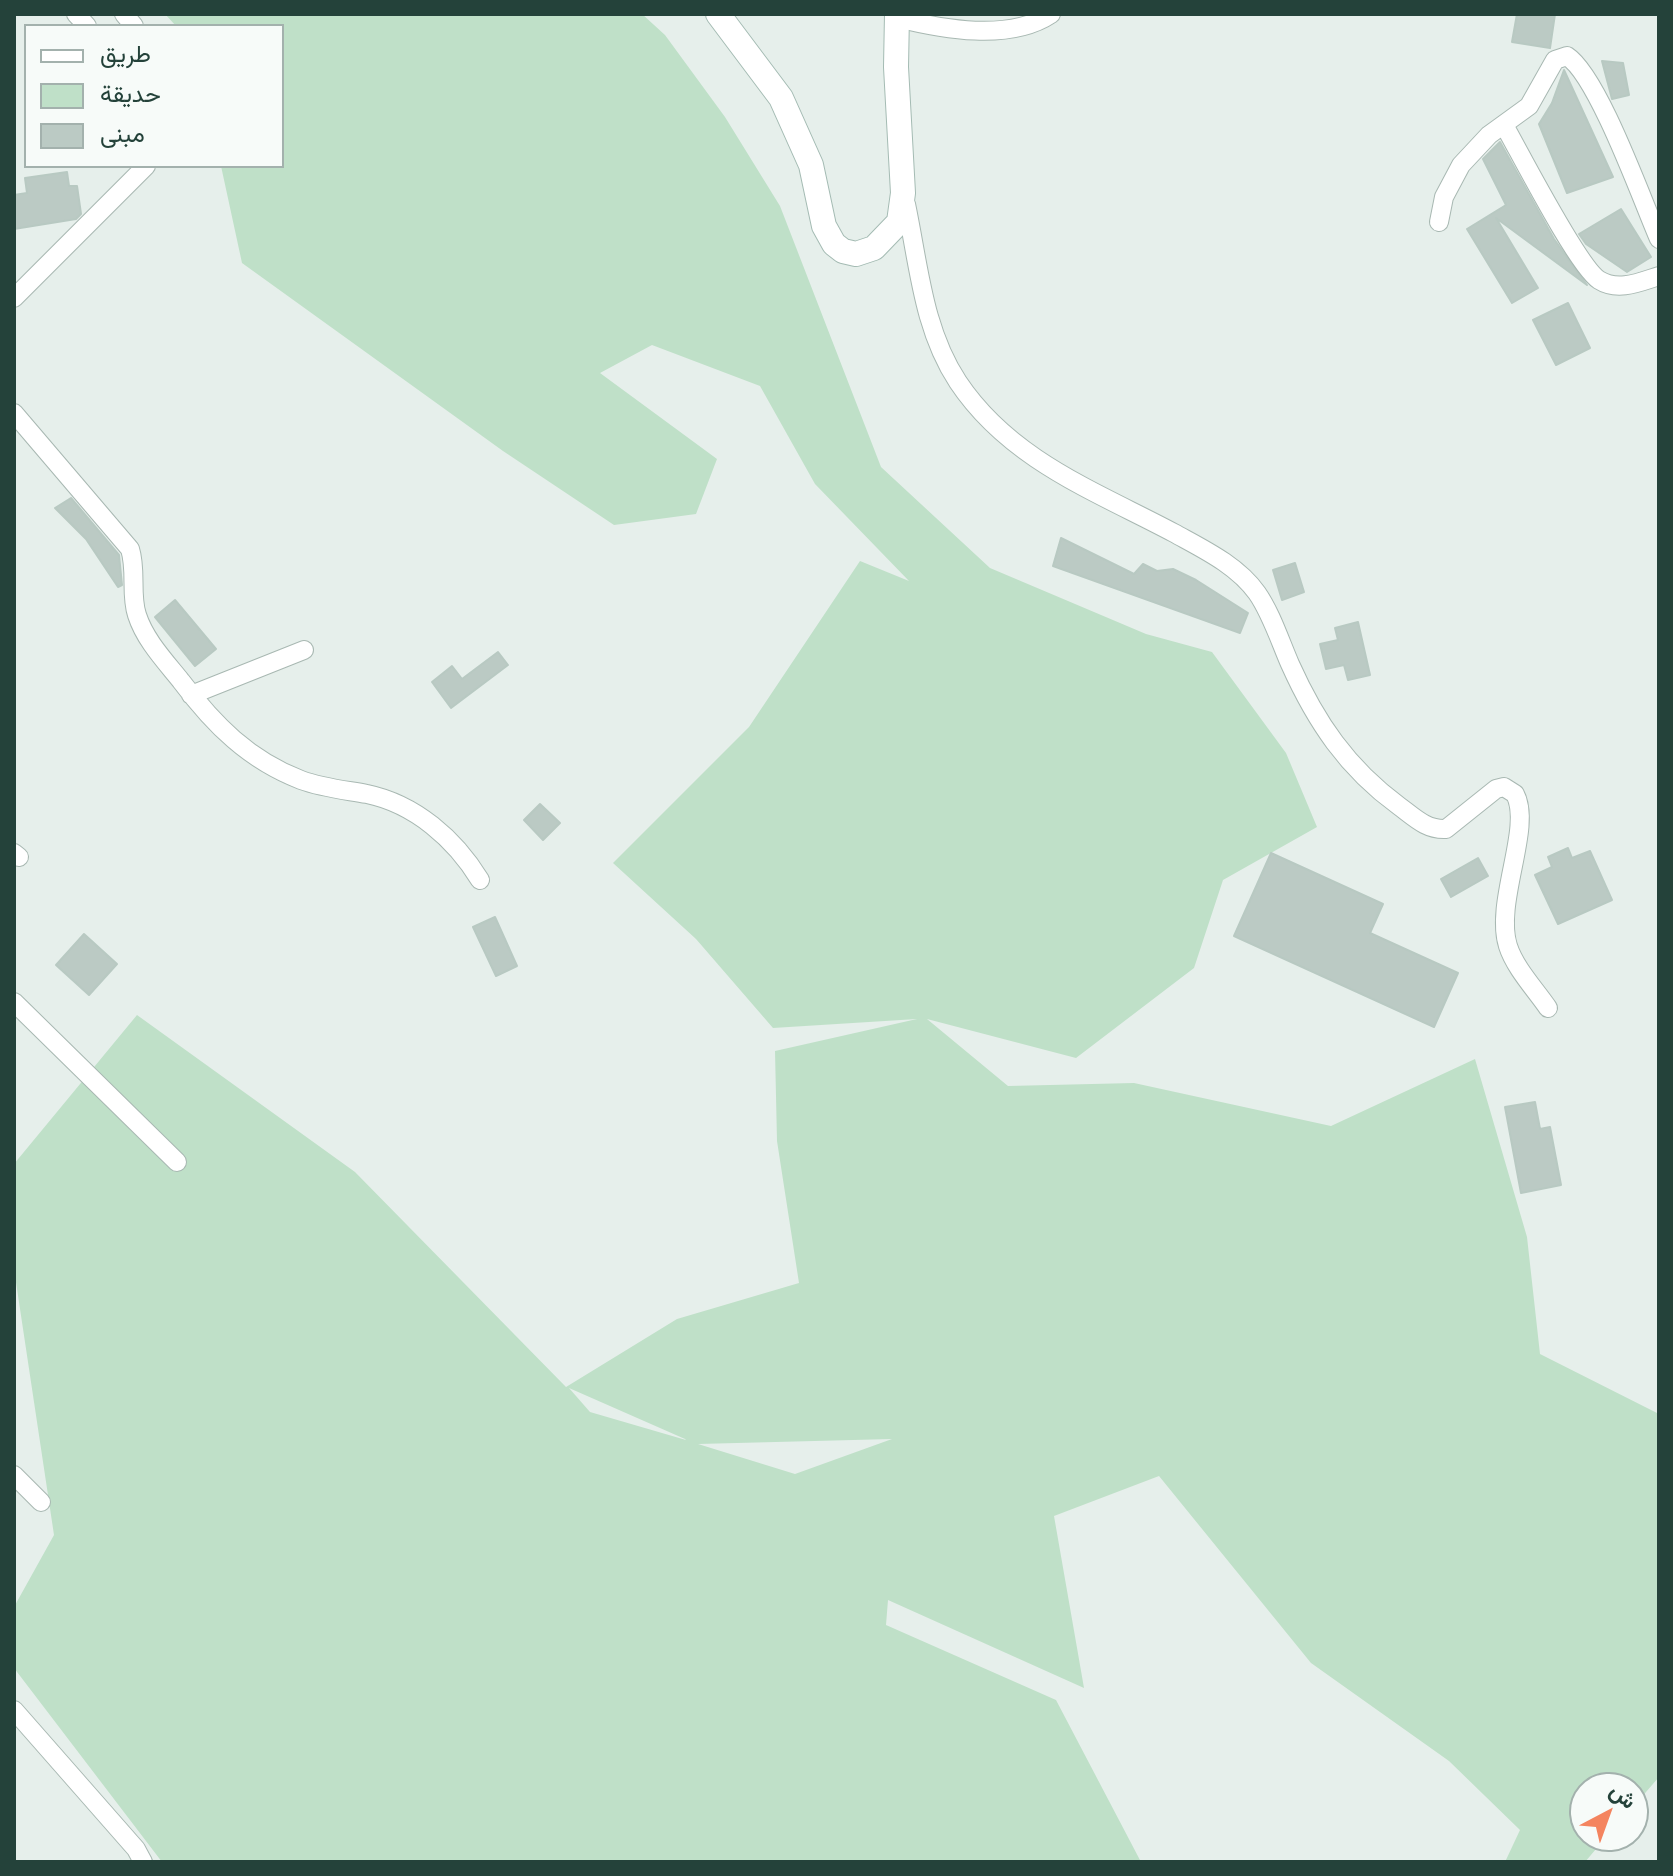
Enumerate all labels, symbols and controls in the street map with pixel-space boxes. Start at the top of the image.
legend [24,24,284,168]
text: طريق [100,38,151,67]
text: حديقة [100,78,161,107]
text: مبنى [100,118,145,147]
north arrow [1569,1772,1649,1852]
text: ش [1605,1776,1643,1814]

